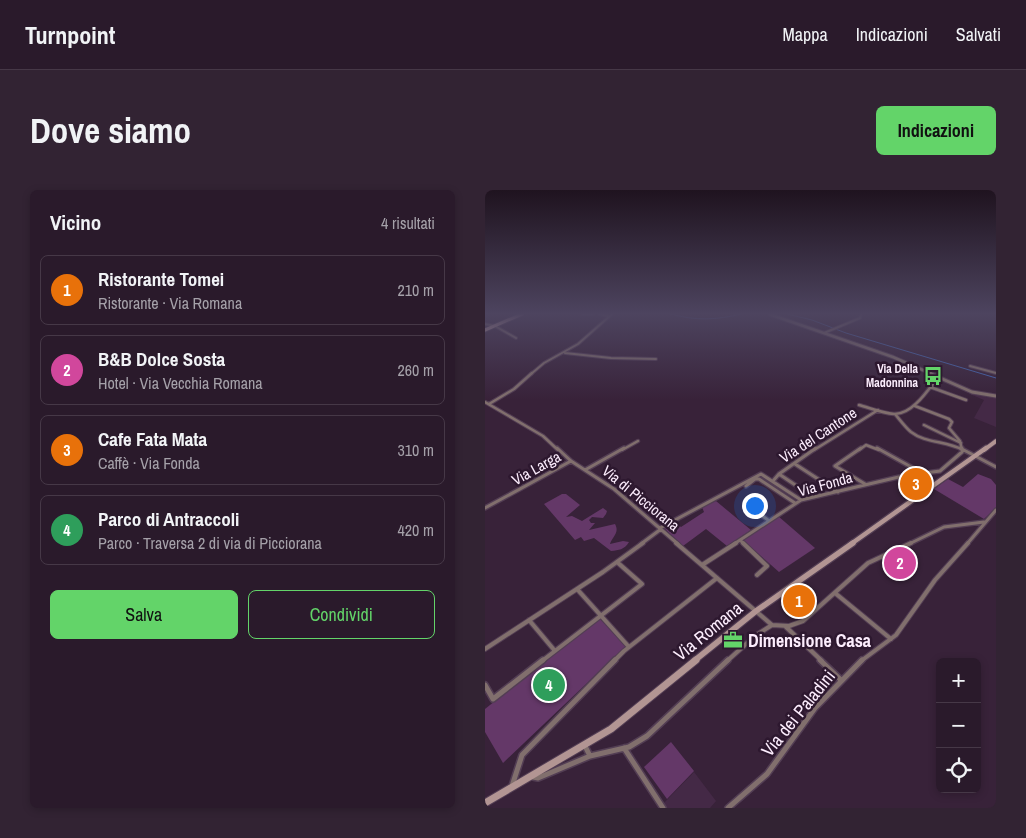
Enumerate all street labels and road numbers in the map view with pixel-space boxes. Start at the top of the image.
street label: Via del Cantone [775,402,861,468]
street label: Via Larga [508,446,564,490]
street label: Via di Picciorana [598,460,684,536]
street label: Via Fonda [795,467,855,501]
street label: Via Romana [668,596,748,666]
street label: Via dei Paladini [755,664,841,762]

